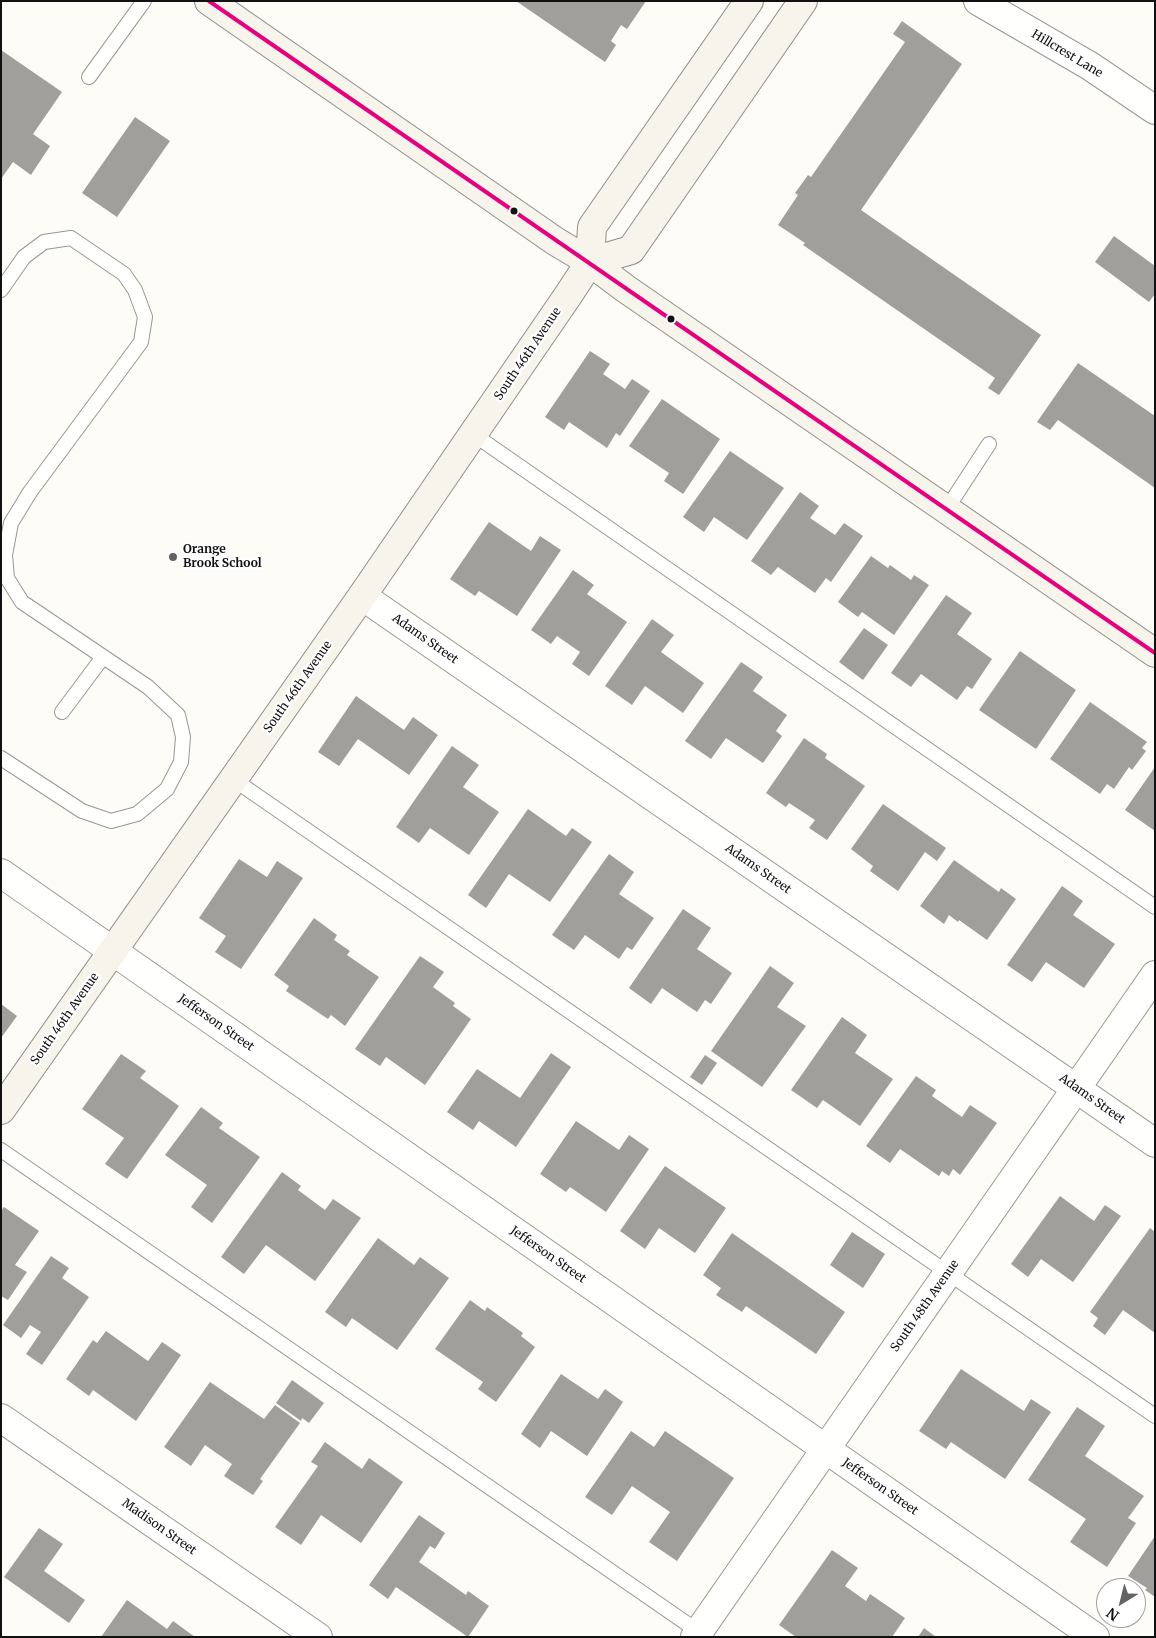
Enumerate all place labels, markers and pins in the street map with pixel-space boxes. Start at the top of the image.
unlabelled marker [509,206,519,216]
unlabelled marker [666,314,676,324]
place label: Orange Brook School [183,543,262,571]
marker: Orange Brook School [167,551,179,563]

